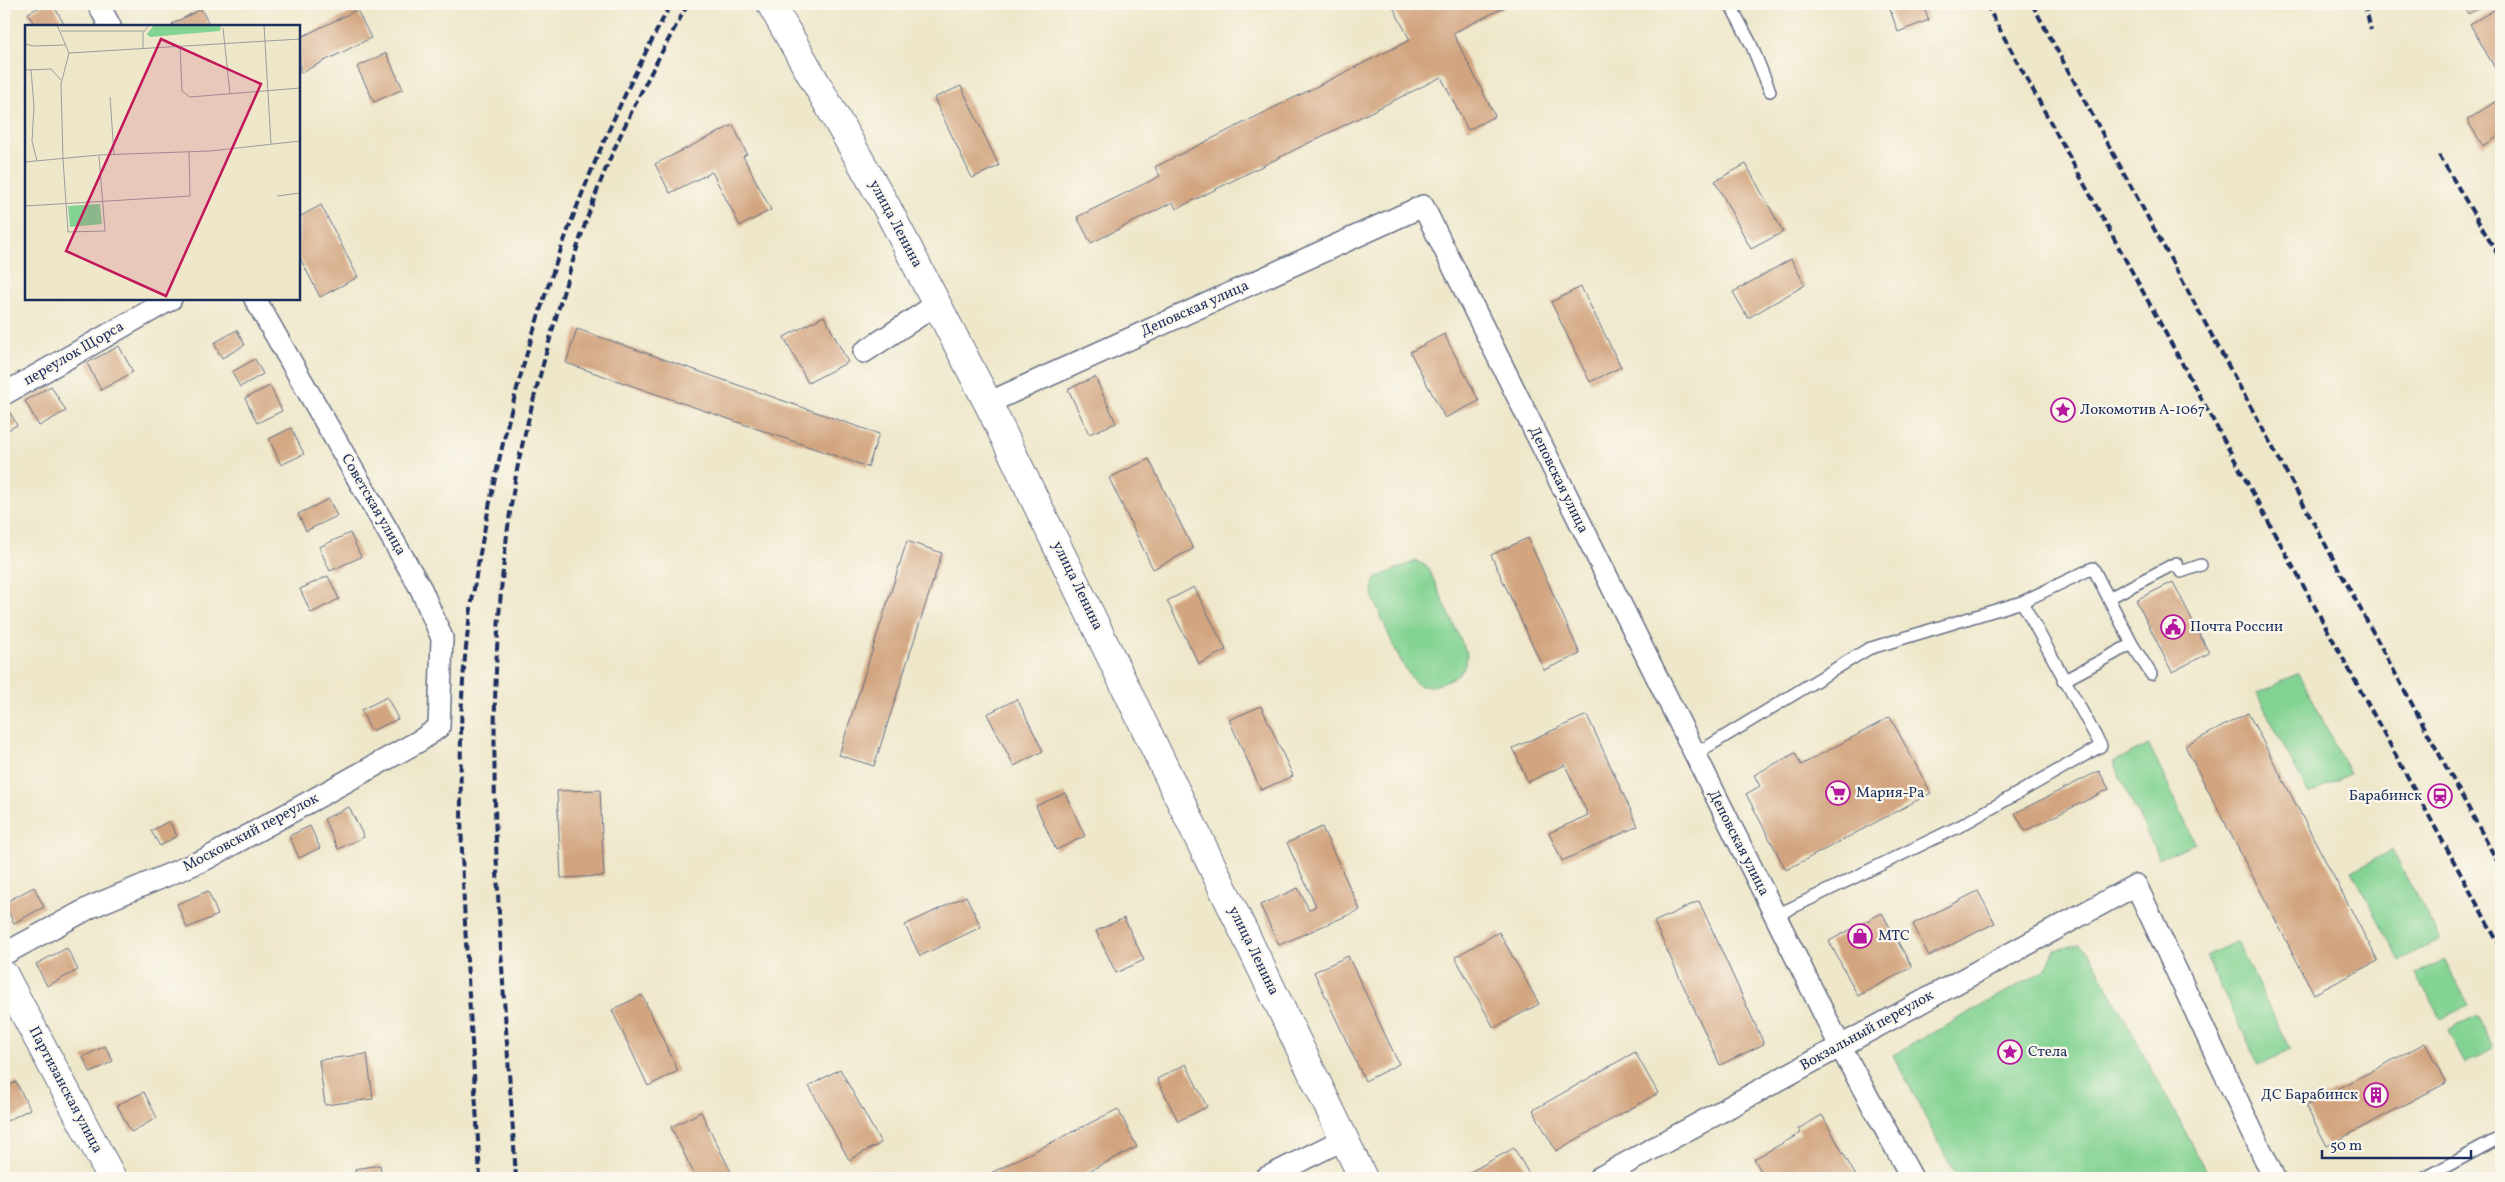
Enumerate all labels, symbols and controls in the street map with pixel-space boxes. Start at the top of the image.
inset map [25,25,300,300]
street label: улица Ленина [863,176,927,272]
street label: Деповская улица [1137,276,1253,342]
street label: переулок Щорса [20,317,128,391]
place icon: Локомотив А-1067 [2050,397,2076,423]
place label: Локомотив А-1067 [2080,400,2205,421]
street label: Деповская улица [1523,423,1593,537]
street label: Советская улица [335,450,411,560]
street label: улица Ленина [1046,538,1108,634]
public building icon: Почта России [2160,614,2186,640]
place label: Почта России [2190,617,2283,638]
supermarket icon: Мария-Ра [1825,780,1851,806]
place label: Мария-Ра [1856,783,1925,804]
station icon: Барабинск [2427,783,2453,809]
street label: Деповская улица [1702,786,1774,900]
place label: Барабинск [2349,786,2422,807]
street label: Московский переулок [179,788,323,878]
street label: улица Ленина [1222,903,1284,999]
shop icon: МТС [1847,923,1873,949]
place label: МТС [1878,926,1910,947]
street label: Вокзальный переулок [1796,985,1938,1077]
street label: Партизанская улица [23,1023,107,1157]
place icon: Стела [1997,1039,2023,1065]
place label: Стела [2028,1042,2068,1063]
building icon: ДС Барабинск [2363,1082,2389,1108]
place label: ДС Барабинск [2261,1085,2358,1106]
scale bar [2322,1127,2471,1159]
text: 50 m [2330,1136,2362,1157]

